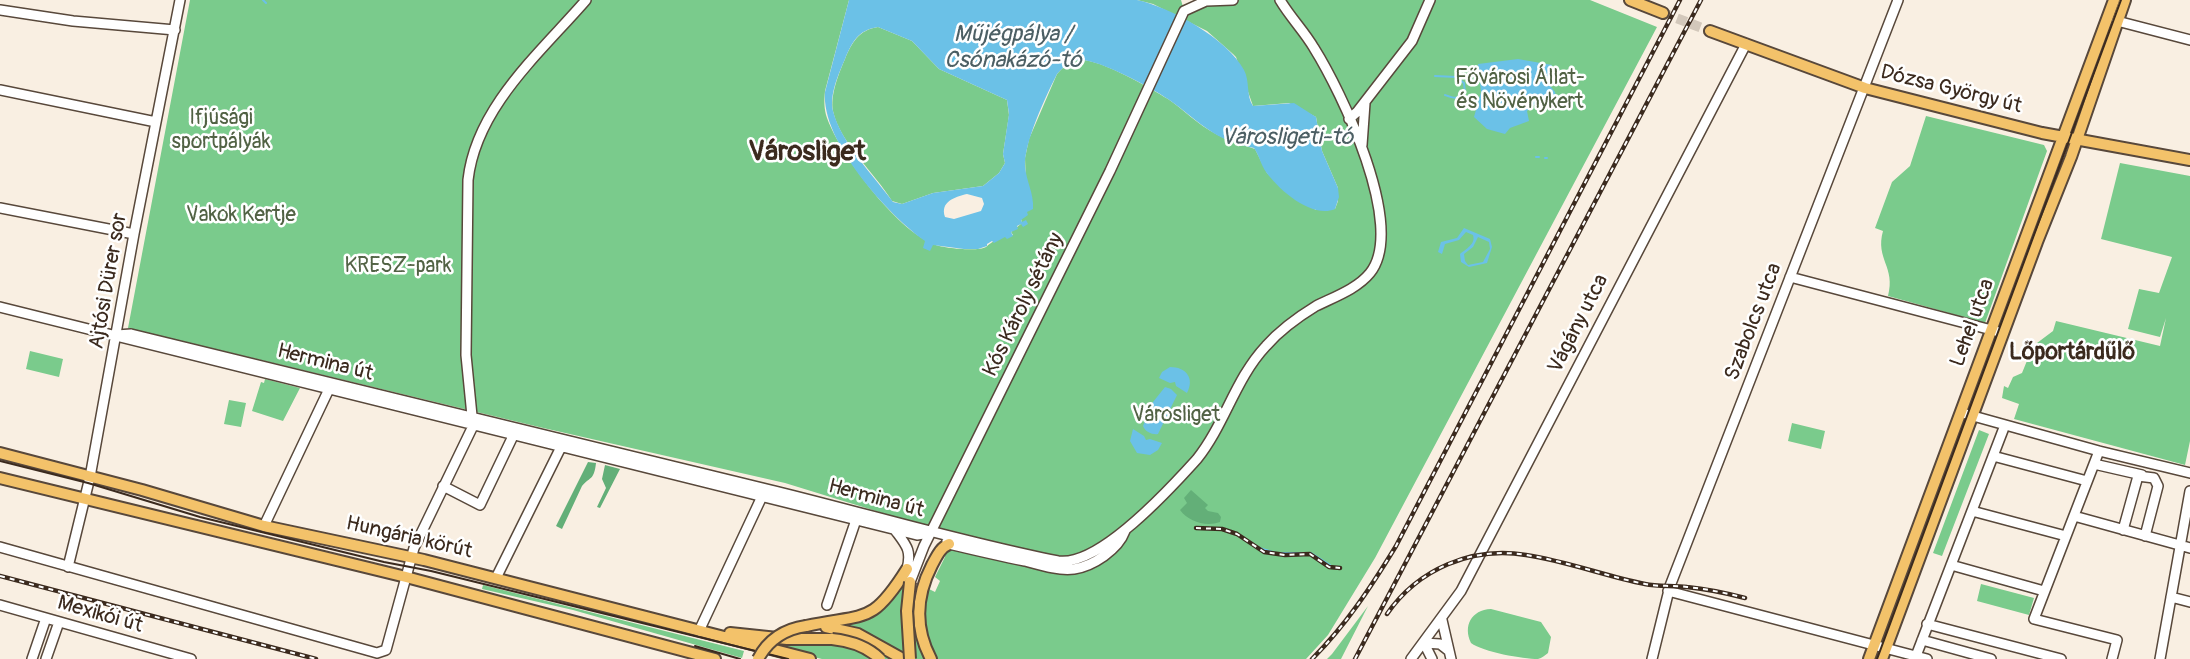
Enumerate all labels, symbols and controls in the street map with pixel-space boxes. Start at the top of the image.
water label: Műjégpálya / Csónakázó-tó [944,21,1082,75]
street label: Dózsa György út [1878,60,2024,120]
park label: Fővárosi Állat- és Növénykert [1455,66,1585,116]
park label: Ifjúsági sportpályák [172,106,270,156]
water label: Városligeti-tó [1221,124,1353,152]
district label: Városliget [748,136,866,170]
park label: Vakok Kertje [186,203,296,229]
street label: Ajtósi Dürer sor [85,211,133,351]
street label: Kós Károly sétány [978,229,1070,381]
park label: KRESZ-park [344,254,452,280]
street label: Szabolcs utca [1720,260,1788,384]
street label: Vágány utca [1543,271,1615,377]
street label: Lehel utca [1946,276,2000,370]
street label: Hermina út [274,339,376,387]
district label: Lőportárdűlő [2009,339,2135,367]
park label: Városliget [1132,403,1220,429]
street label: Hermina út [825,474,927,524]
street label: Hungária körút [343,511,475,565]
street label: Mexikói út [54,591,146,639]

